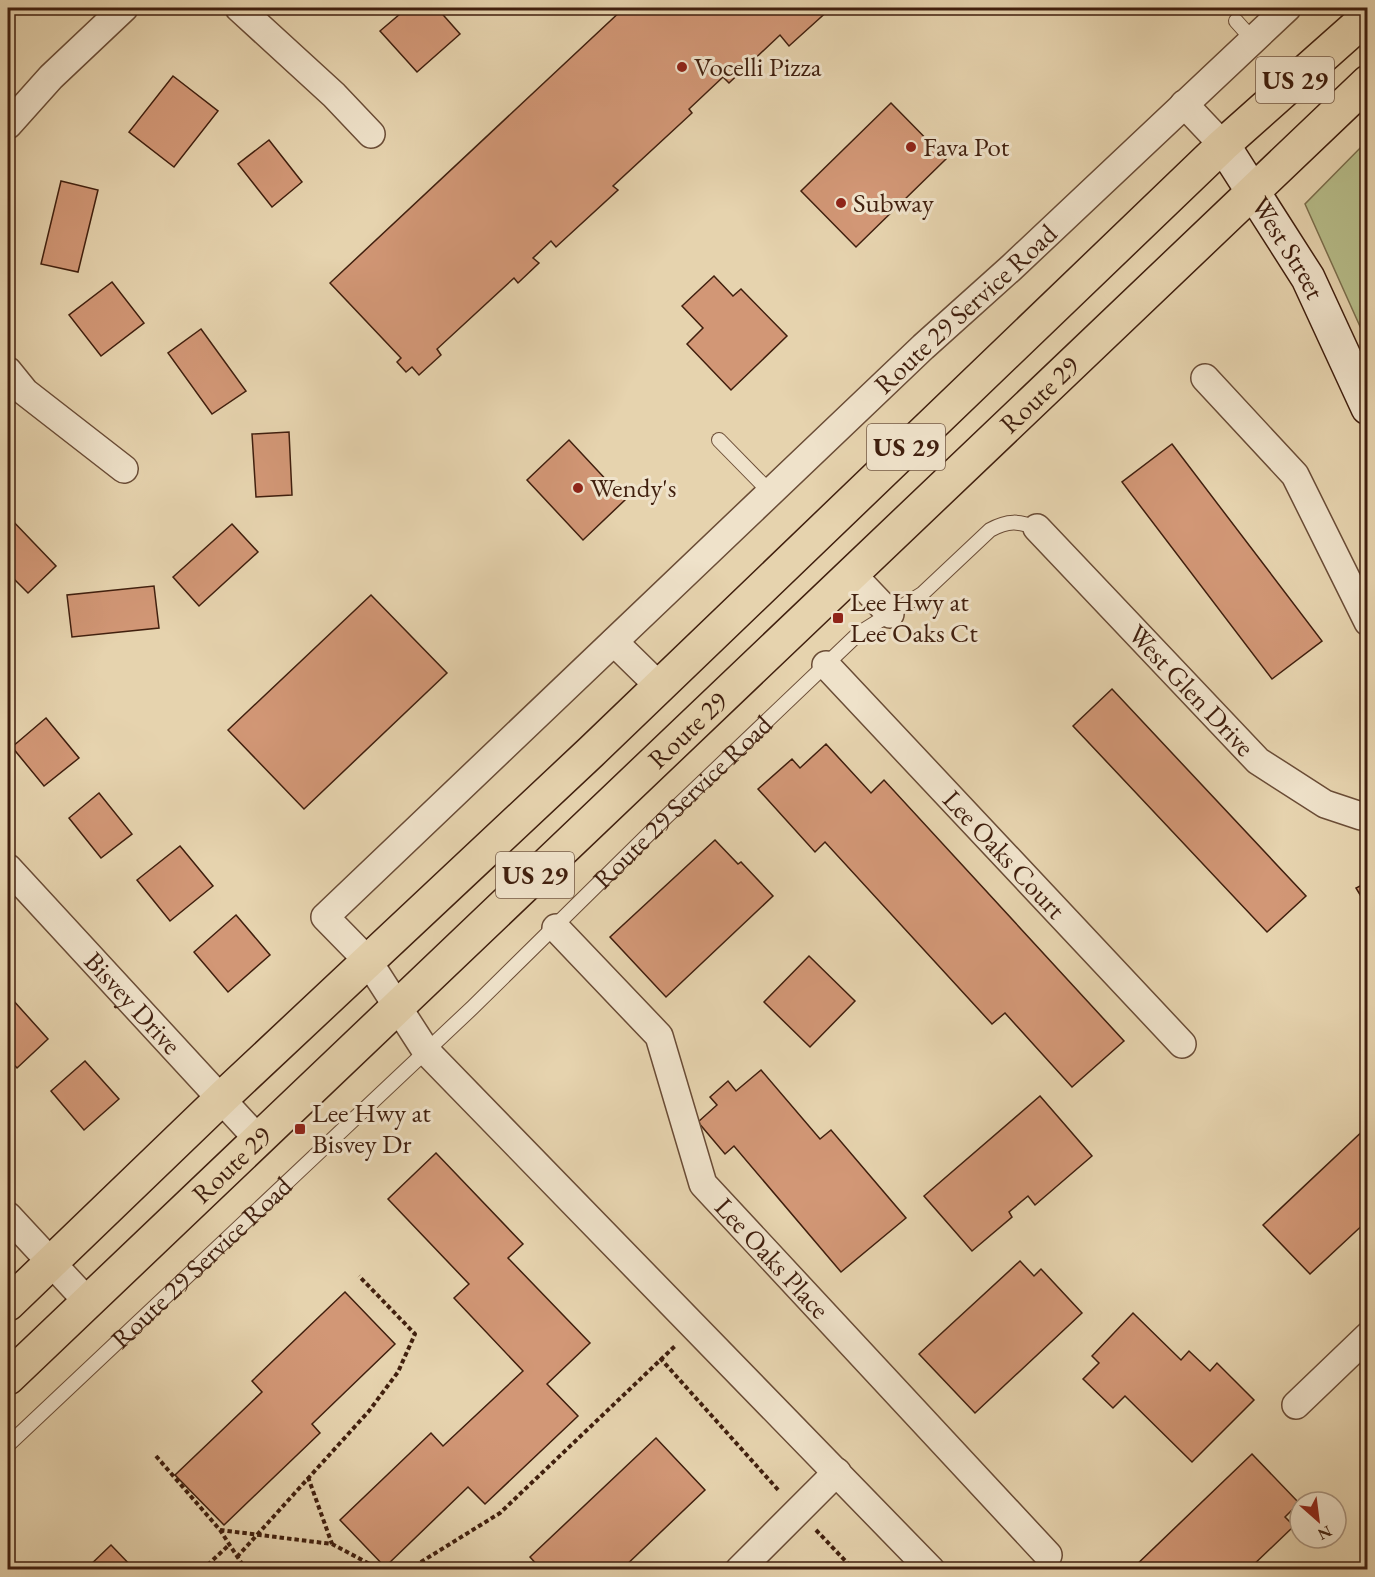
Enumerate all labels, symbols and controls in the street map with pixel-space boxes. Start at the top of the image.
place label: Vocelli Pizza [694,49,822,84]
road number: US 29 [1256,57,1334,103]
marker: Vocelli Pizza [675,60,689,74]
place label: Fava Pot [923,129,1010,164]
marker: Fava Pot [904,140,918,154]
place label: Subway [853,185,934,220]
street label: West Street [1244,190,1334,305]
marker: Subway [834,196,848,210]
street label: Route 29 Service Road [869,217,1063,401]
street label: Route 29 [992,349,1086,439]
road number: US 29 [867,424,945,470]
place label: Wendy's [590,470,676,505]
marker: Wendy's [571,481,585,495]
place label: Lee Hwy at Lee Oaks Ct [850,584,978,650]
marker: Lee Hwy at Lee Oaks Ct [831,611,845,625]
street label: West Glen Drive [1121,617,1262,764]
street label: Route 29 [640,684,735,776]
street label: Route 29 Service Road [585,707,780,896]
street label: Lee Oaks Court [935,782,1074,926]
road number: US 29 [496,852,574,898]
street label: Bisvey Drive [77,944,189,1062]
place label: Lee Hwy at Bisvey Dr [312,1095,431,1161]
street label: Route 29 [184,1118,279,1211]
marker: Lee Hwy at Bisvey Dr [293,1122,307,1136]
street label: Route 29 Service Road [103,1168,299,1356]
street label: Lee Oaks Place [707,1190,837,1326]
north arrow [1288,1490,1348,1550]
text: N [1314,1520,1335,1545]

